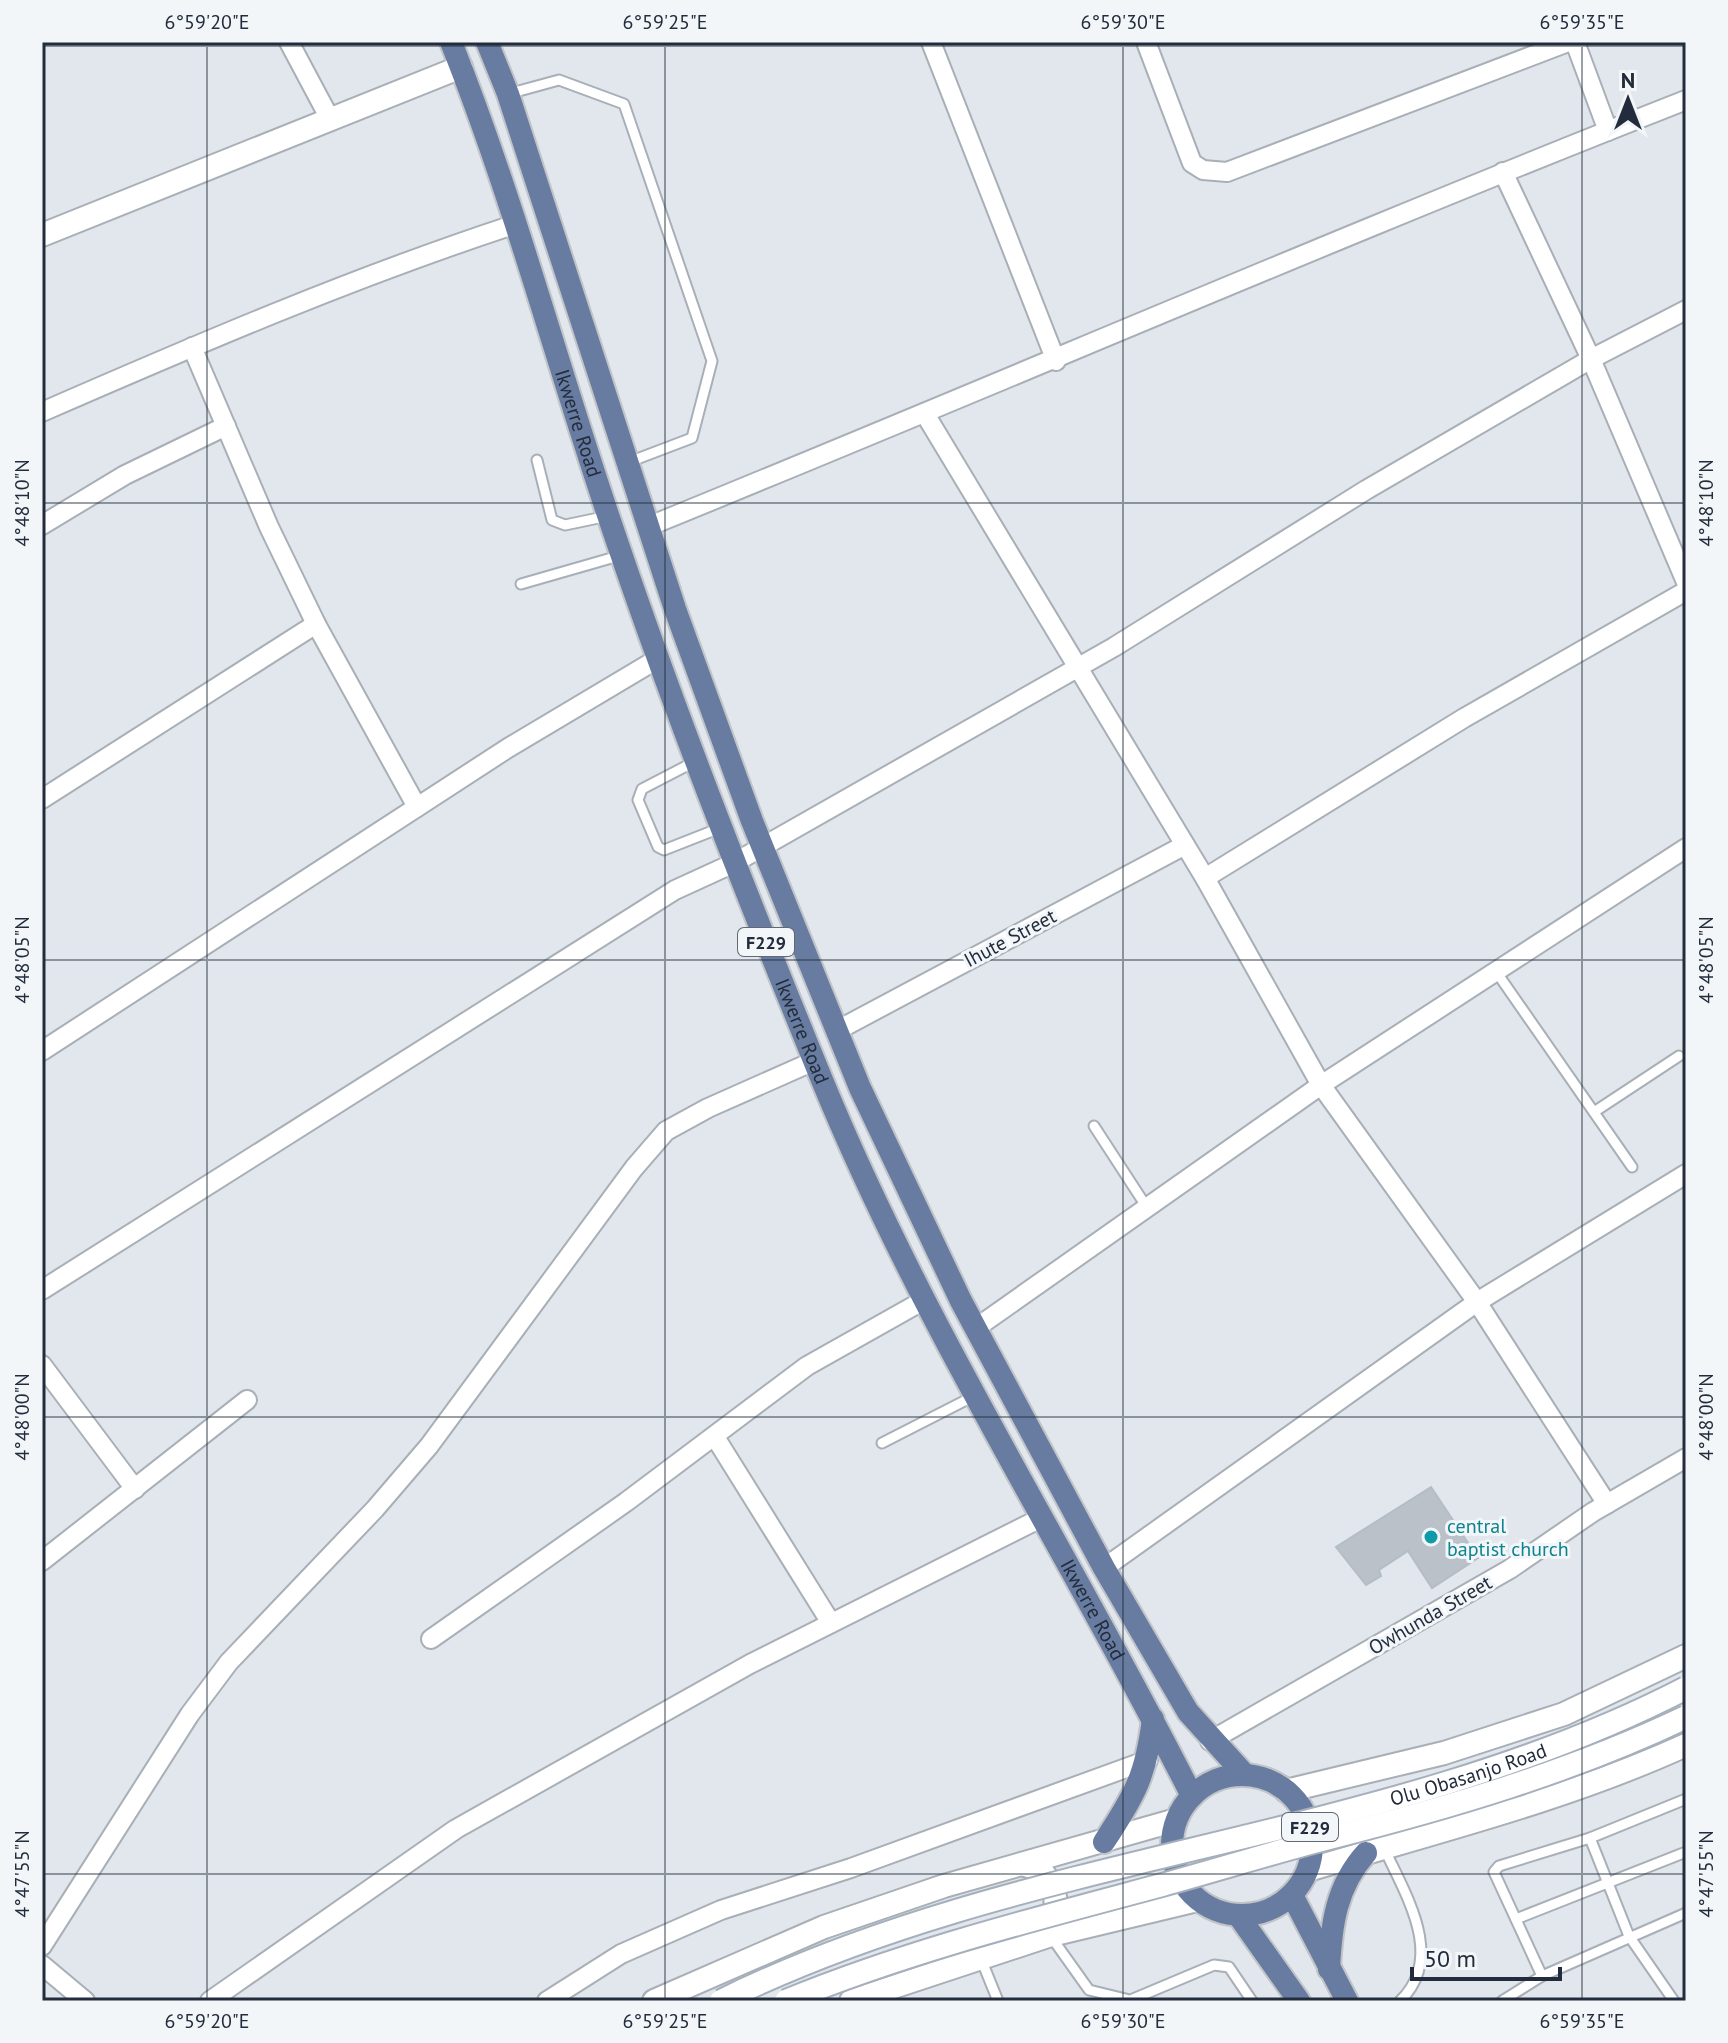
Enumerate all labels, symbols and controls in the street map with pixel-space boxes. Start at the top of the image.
text: 6°59'20"E [165,9,249,35]
text: 6°59'25"E [623,9,707,35]
text: 6°59'30"E [1081,9,1165,35]
text: 6°59'35"E [1540,9,1624,35]
north arrow [1588,60,1668,140]
text: N [1621,66,1635,94]
street label: Ikwerre Road [549,366,608,480]
text: 4°48'10"N [9,459,35,547]
text: 4°48'10"N [1693,459,1719,547]
street label: Ihute Street [959,903,1061,973]
text: 4°48'05"N [9,916,35,1004]
text: 4°48'05"N [1693,916,1719,1004]
road number: F229 [738,928,794,956]
street label: Ikwerre Road [769,975,835,1088]
text: 4°48'00"N [9,1373,35,1461]
text: 4°48'00"N [1693,1373,1719,1461]
place label: central baptist church [1447,1513,1569,1562]
marker: central baptist church [1422,1528,1440,1546]
street label: Ikwerre Road [1055,1554,1131,1665]
street label: Owhunda Street [1364,1569,1497,1661]
street label: Olu Obasanjo Road [1387,1737,1550,1812]
road number: F229 [1282,1813,1338,1841]
text: 4°47'55"N [9,1830,35,1918]
text: 4°47'55"N [1693,1830,1719,1918]
scale bar [1412,1931,1560,1981]
text: 50 m [1424,1943,1476,1974]
text: 6°59'20"E [165,2008,249,2034]
text: 6°59'25"E [623,2008,707,2034]
text: 6°59'30"E [1081,2008,1165,2034]
text: 6°59'35"E [1540,2008,1624,2034]

